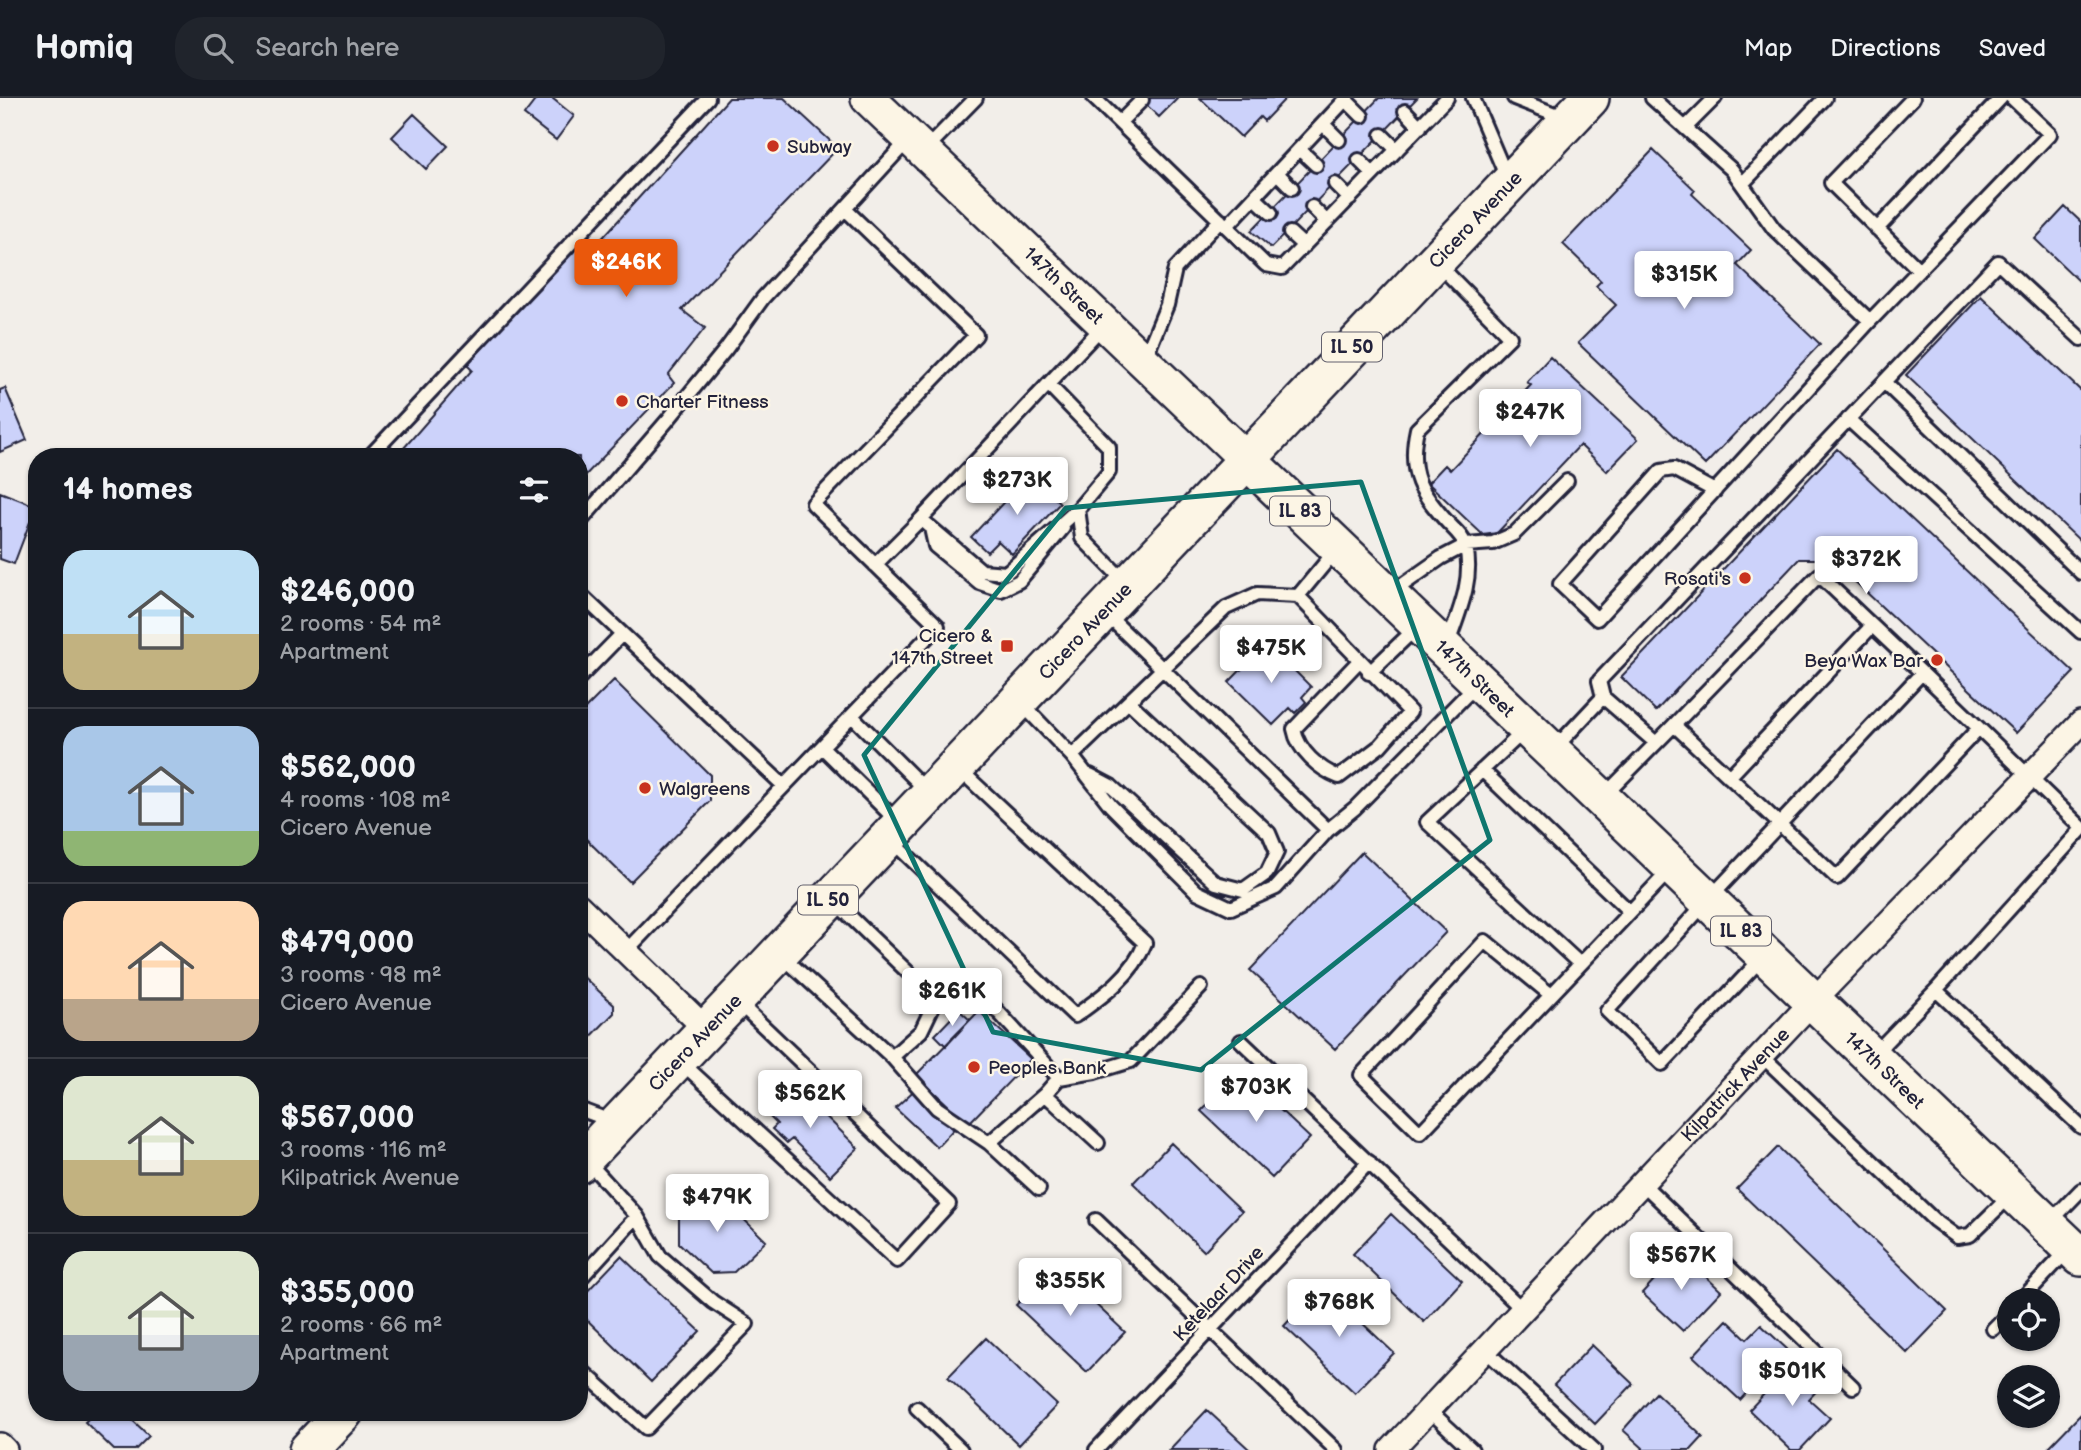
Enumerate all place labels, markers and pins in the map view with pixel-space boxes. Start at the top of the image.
place label: Subway [787,136,852,159]
marker: Subway [765,138,781,154]
pin: $246K [577,240,675,299]
pin: $315K [1635,252,1733,311]
pin: $247K [1481,390,1579,449]
place label: Charter Fitness [636,391,769,414]
marker: Charter Fitness [614,393,630,409]
pin: $273K [968,458,1066,517]
pin: $372K [1817,536,1915,596]
place label: Rosati's [1664,568,1731,591]
marker: Rosati's [1737,570,1753,586]
place label: Cicero & 147th Street [891,625,993,670]
pin: $475K [1222,626,1320,685]
marker: Cicero & 147th Street [999,638,1015,654]
place label: Beya Wax Bar [1804,650,1924,673]
marker: Beya Wax Bar [1929,652,1945,668]
place label: Walgreens [659,778,750,801]
marker: Walgreens [637,780,653,796]
pin: $261K [903,968,1001,1028]
place label: Peoples Bank [988,1057,1107,1080]
marker: Peoples Bank [966,1059,982,1075]
pin: $703K [1207,1065,1305,1124]
pin: $562K [761,1070,859,1130]
pin: $479K [668,1174,766,1234]
pin: $567K [1632,1232,1730,1292]
pin: $355K [1021,1258,1119,1318]
pin: $768K [1290,1280,1388,1339]
pin: $501K [1743,1348,1841,1408]

